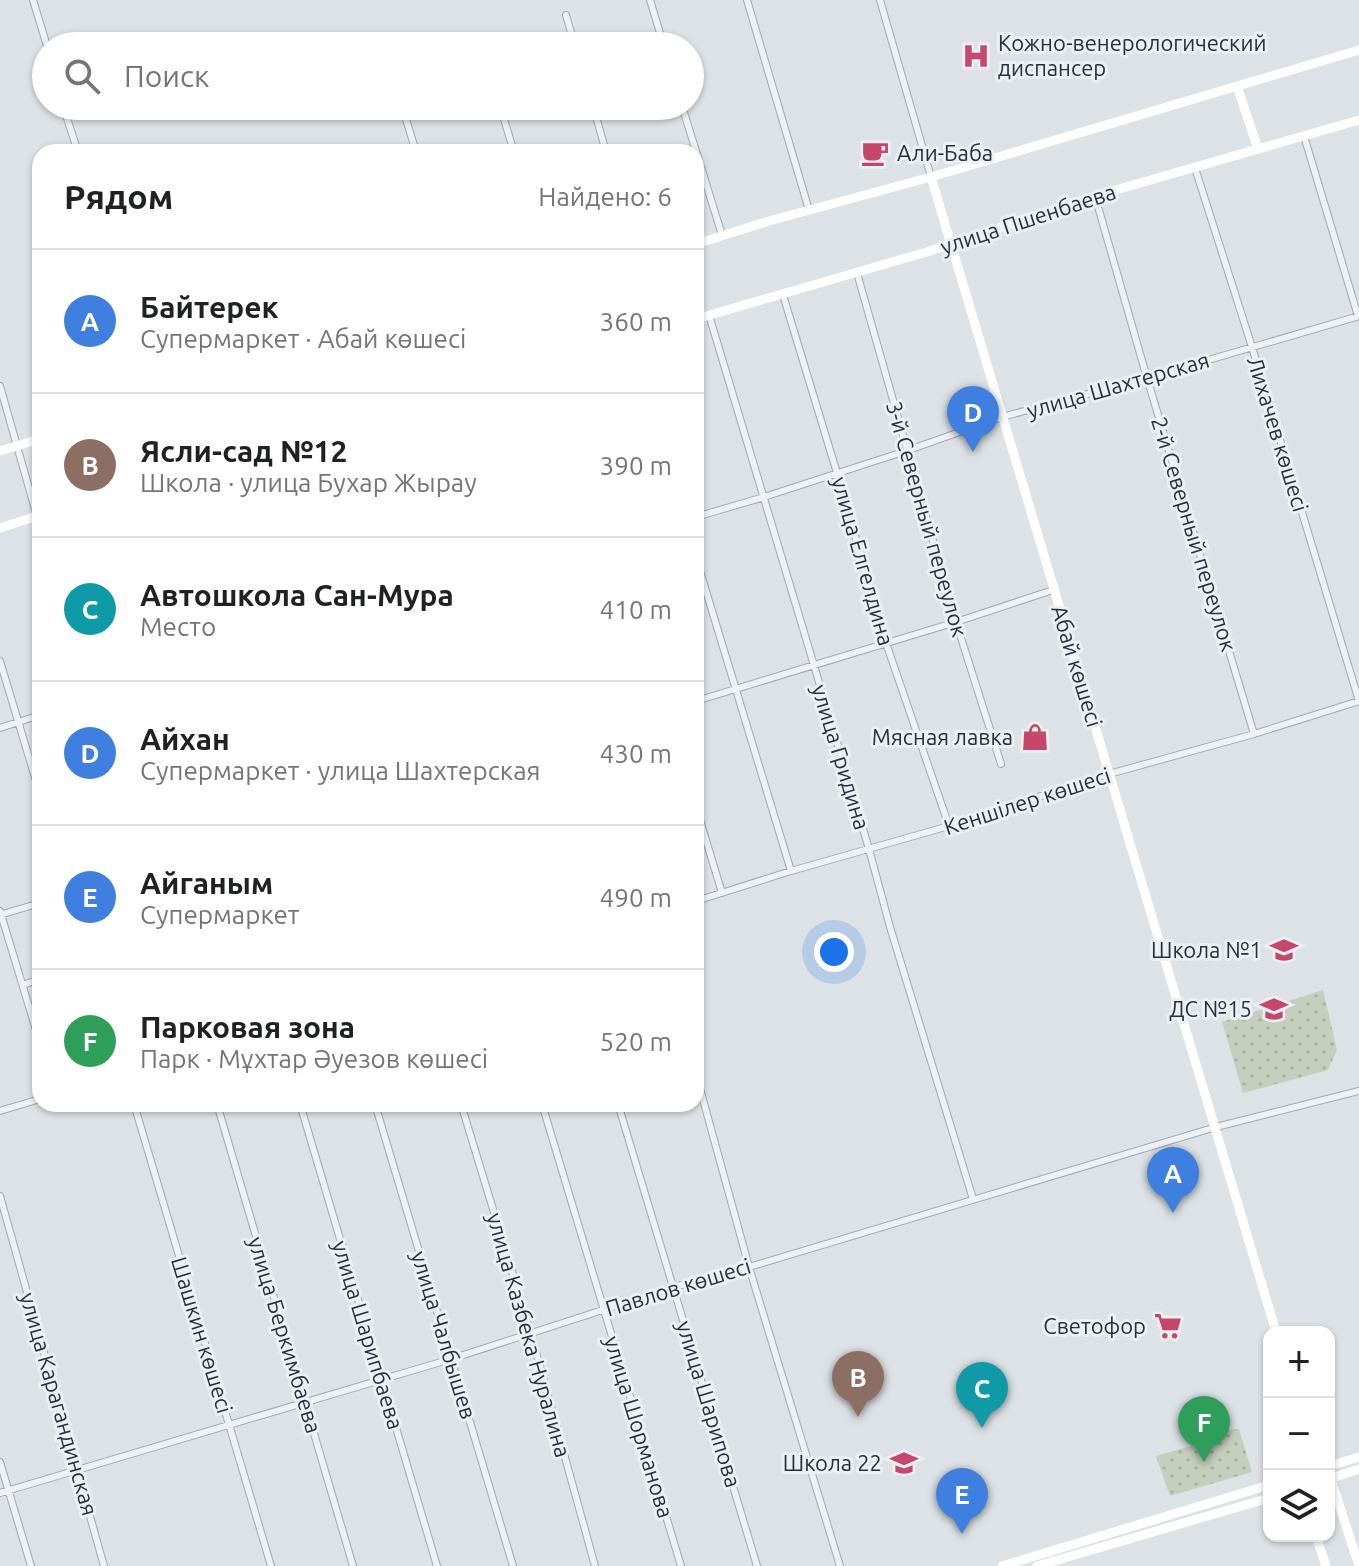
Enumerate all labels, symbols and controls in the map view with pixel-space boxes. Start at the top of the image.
place label: Кожно-венерологический диспансер [998,30,1266,80]
search box [32,32,704,120]
hospital icon: Кожно-венерологический диспансер [961,41,991,71]
icon: search [60,54,104,98]
text: Поиск [124,59,209,93]
cafe icon: Али-Баба [860,138,890,168]
place label: Али-Баба [897,140,993,165]
text: Рядом [64,177,173,215]
street label: улица Пшенбаева [937,178,1119,259]
text: Найдено: 6 [538,182,672,211]
text: Байтерек [140,290,279,324]
text: A [81,307,99,336]
text: 360 m [600,307,672,336]
text: Супермаркет · Абай көшесі [140,324,466,353]
street label: улица Шахтерская [1024,347,1212,423]
street label: Лихачев көшесі [1243,353,1314,514]
pin: D [947,386,999,452]
street label: 3-й Северный переулок [882,398,973,640]
street label: 2-й Северный переулок [1147,414,1242,654]
text: Ясли-сад №12 [140,434,347,468]
text: B [81,451,99,480]
text: 390 m [600,451,672,480]
text: Школа · улица Бухар Жырау [140,468,477,497]
street label: улица Елгелдина [827,474,900,648]
text: Автошкола Сан-Мура [140,578,454,612]
text: C [82,595,98,624]
text: 410 m [600,595,672,624]
street label: Абай көшесі [1047,602,1108,730]
text: Место [140,612,216,641]
street label: улица Гридина [808,681,875,832]
text: Айхан [140,722,230,756]
shop icon: Мясная лавка [1020,722,1050,752]
place label: Мясная лавка [872,724,1013,749]
text: D [81,739,99,768]
text: 430 m [600,739,672,768]
text: Супермаркет · улица Шахтерская [140,756,540,785]
street label: Кеншілер көшесі [940,762,1113,839]
text: Айганым [140,866,273,900]
text: E [82,883,98,912]
text: 490 m [600,883,672,912]
text: Супермаркет [140,900,299,929]
your location [814,932,854,972]
school or university icon: Школа №1 [1269,935,1299,965]
place label: Школа №1 [1151,937,1262,962]
school or university icon: ДС №15 [1259,994,1289,1024]
place label: ДС №15 [1169,996,1252,1021]
text: Парковая зона [140,1010,355,1044]
text: F [83,1027,97,1056]
text: 520 m [600,1027,672,1056]
text: Парк · Мұхтар Әуезов көшесі [140,1044,488,1073]
pin: A [1147,1147,1199,1213]
street label: улица Казбека Нуралина [483,1210,576,1460]
street label: улица Беркимбаева [244,1234,327,1436]
street label: улица Шарипбаева [328,1237,409,1432]
street label: улица Чалбышев [407,1248,482,1422]
street label: Павлов көшесі [602,1253,754,1321]
street label: Шашкин көшесі [167,1254,238,1416]
street label: улица Карагандинская [16,1290,103,1518]
supermarket icon: Светофор [1153,1311,1183,1341]
place label: Светофор [1043,1313,1146,1338]
street label: улица Шарипова [672,1318,747,1490]
map controls [1263,1326,1335,1542]
button: + [1263,1326,1335,1398]
street label: улица Шорманова [600,1333,679,1521]
pin: B [832,1351,884,1417]
pin: C [956,1362,1008,1428]
pin: F [1178,1396,1230,1462]
button: − [1263,1398,1335,1470]
school or university icon: Школа 22 [889,1448,919,1478]
place label: Школа 22 [783,1450,882,1475]
pin: E [936,1468,988,1534]
button: layers [1263,1470,1335,1542]

